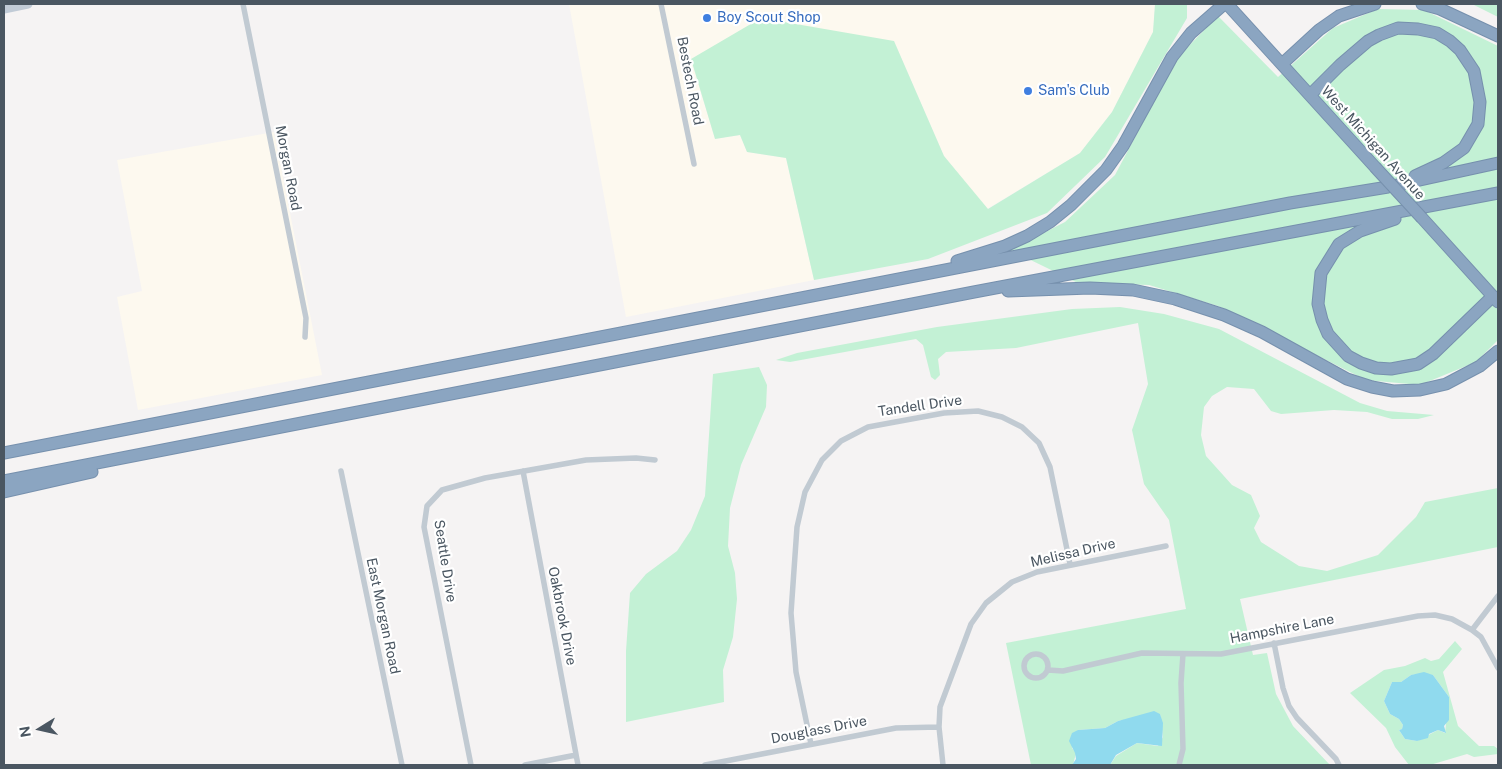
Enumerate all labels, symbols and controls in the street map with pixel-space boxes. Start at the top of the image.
place label: Boy Scout Shop [717,10,821,26]
marker: Boy Scout Shop [701,12,713,24]
street label: Bestech Road [673,35,707,127]
place label: Sam's Club [1038,83,1110,99]
street label: West Michigan Avenue [1318,83,1428,203]
marker: Sam's Club [1022,85,1034,97]
street label: Morgan Road [272,124,304,212]
street label: Tandell Drive [877,392,963,420]
street label: Seattle Drive [430,518,460,604]
street label: Melissa Drive [1029,535,1117,571]
street label: East Morgan Road [362,556,404,676]
street label: Oakbrook Drive [544,565,580,667]
street label: Hampshire Lane [1228,611,1336,647]
north arrow [15,704,65,754]
street label: Douglass Drive [770,712,868,748]
text: N [16,725,34,738]

